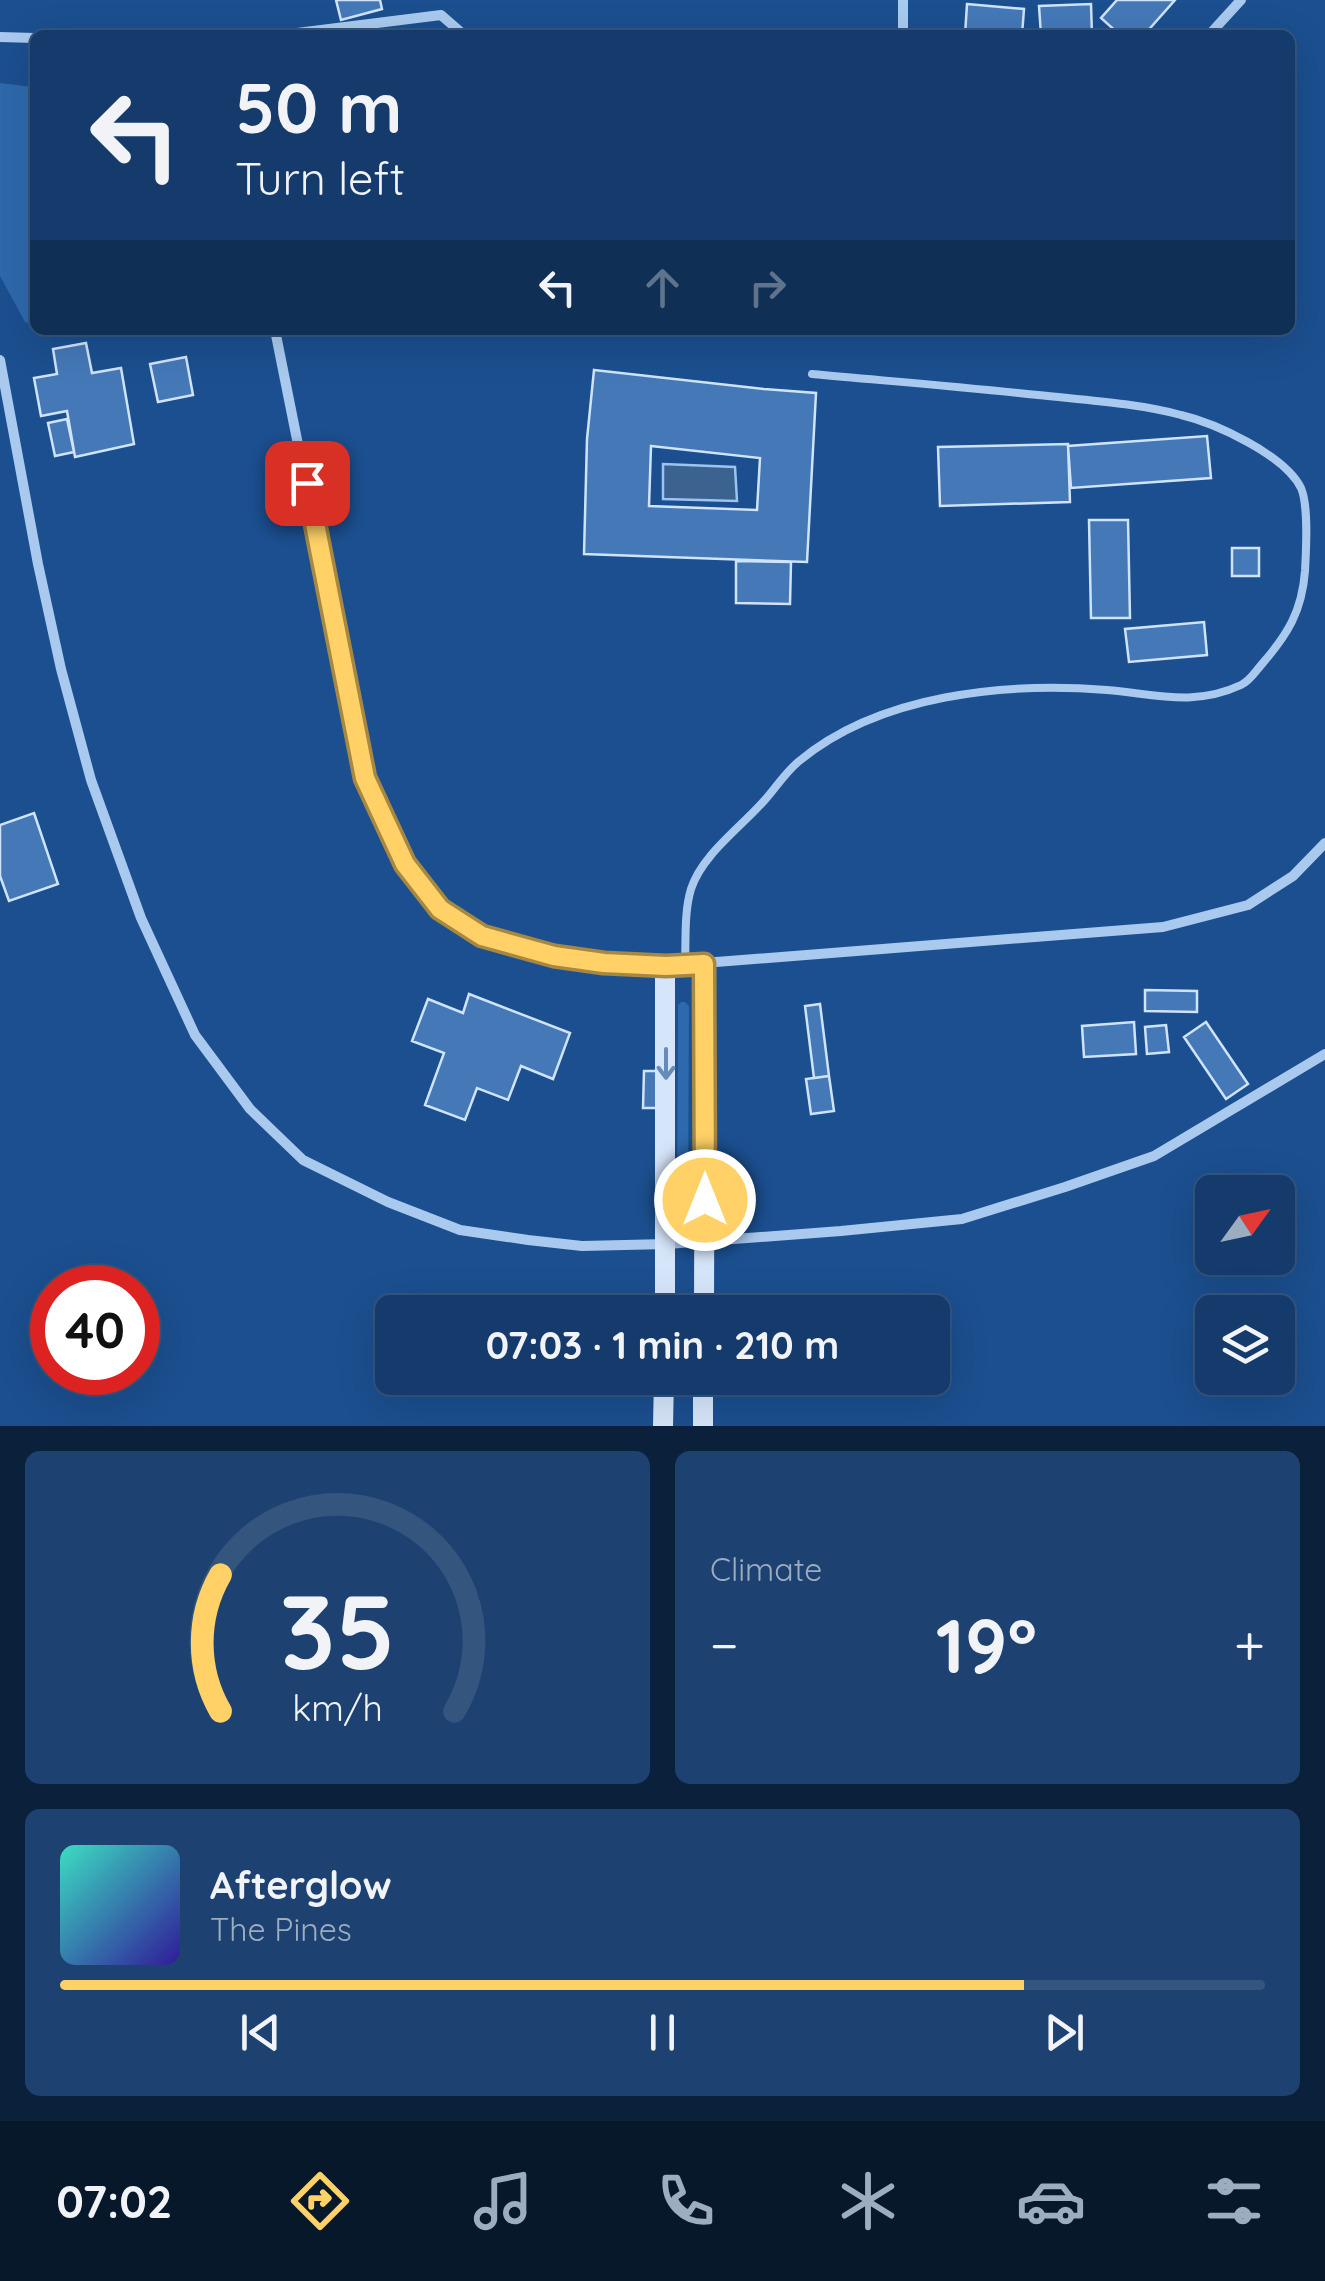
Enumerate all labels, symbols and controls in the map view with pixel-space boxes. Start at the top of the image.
text: 50 m [235,63,402,151]
icon: left [70,70,200,200]
text: Turn left [235,150,405,206]
icon: left [530,260,585,315]
icon: ahead [635,260,690,315]
icon: right [740,260,795,315]
pin [265,441,350,526]
icon: arrive [280,456,335,511]
one-way arrow [656,1046,676,1079]
position arrow [653,1148,757,1252]
north arrow [1195,1175,1295,1275]
map controls [1195,1175,1295,1395]
speed limit sign: 40 [30,1265,160,1395]
button: layers [1195,1295,1295,1395]
text: 07:03 · 1 min · 210 m [486,1321,839,1369]
text: Climate [710,1549,822,1589]
text: 35 [280,1565,395,1695]
text: 19° [936,1598,1037,1692]
text: − [710,1610,739,1679]
text: + [1234,1610,1265,1679]
text: km/h [292,1685,383,1730]
text: Afterglow [210,1861,392,1909]
text: The Pines [210,1909,352,1949]
icon: previous [233,2005,288,2060]
icon: pause [635,2005,690,2060]
icon: next [1037,2005,1092,2060]
icon: directions [285,2166,355,2236]
icon: music [468,2166,538,2236]
icon: phone [651,2166,721,2236]
icon: climate [833,2166,903,2236]
icon: car [1016,2166,1086,2236]
icon: filters [1199,2166,1269,2236]
text: 07:02 [56,2173,172,2229]

